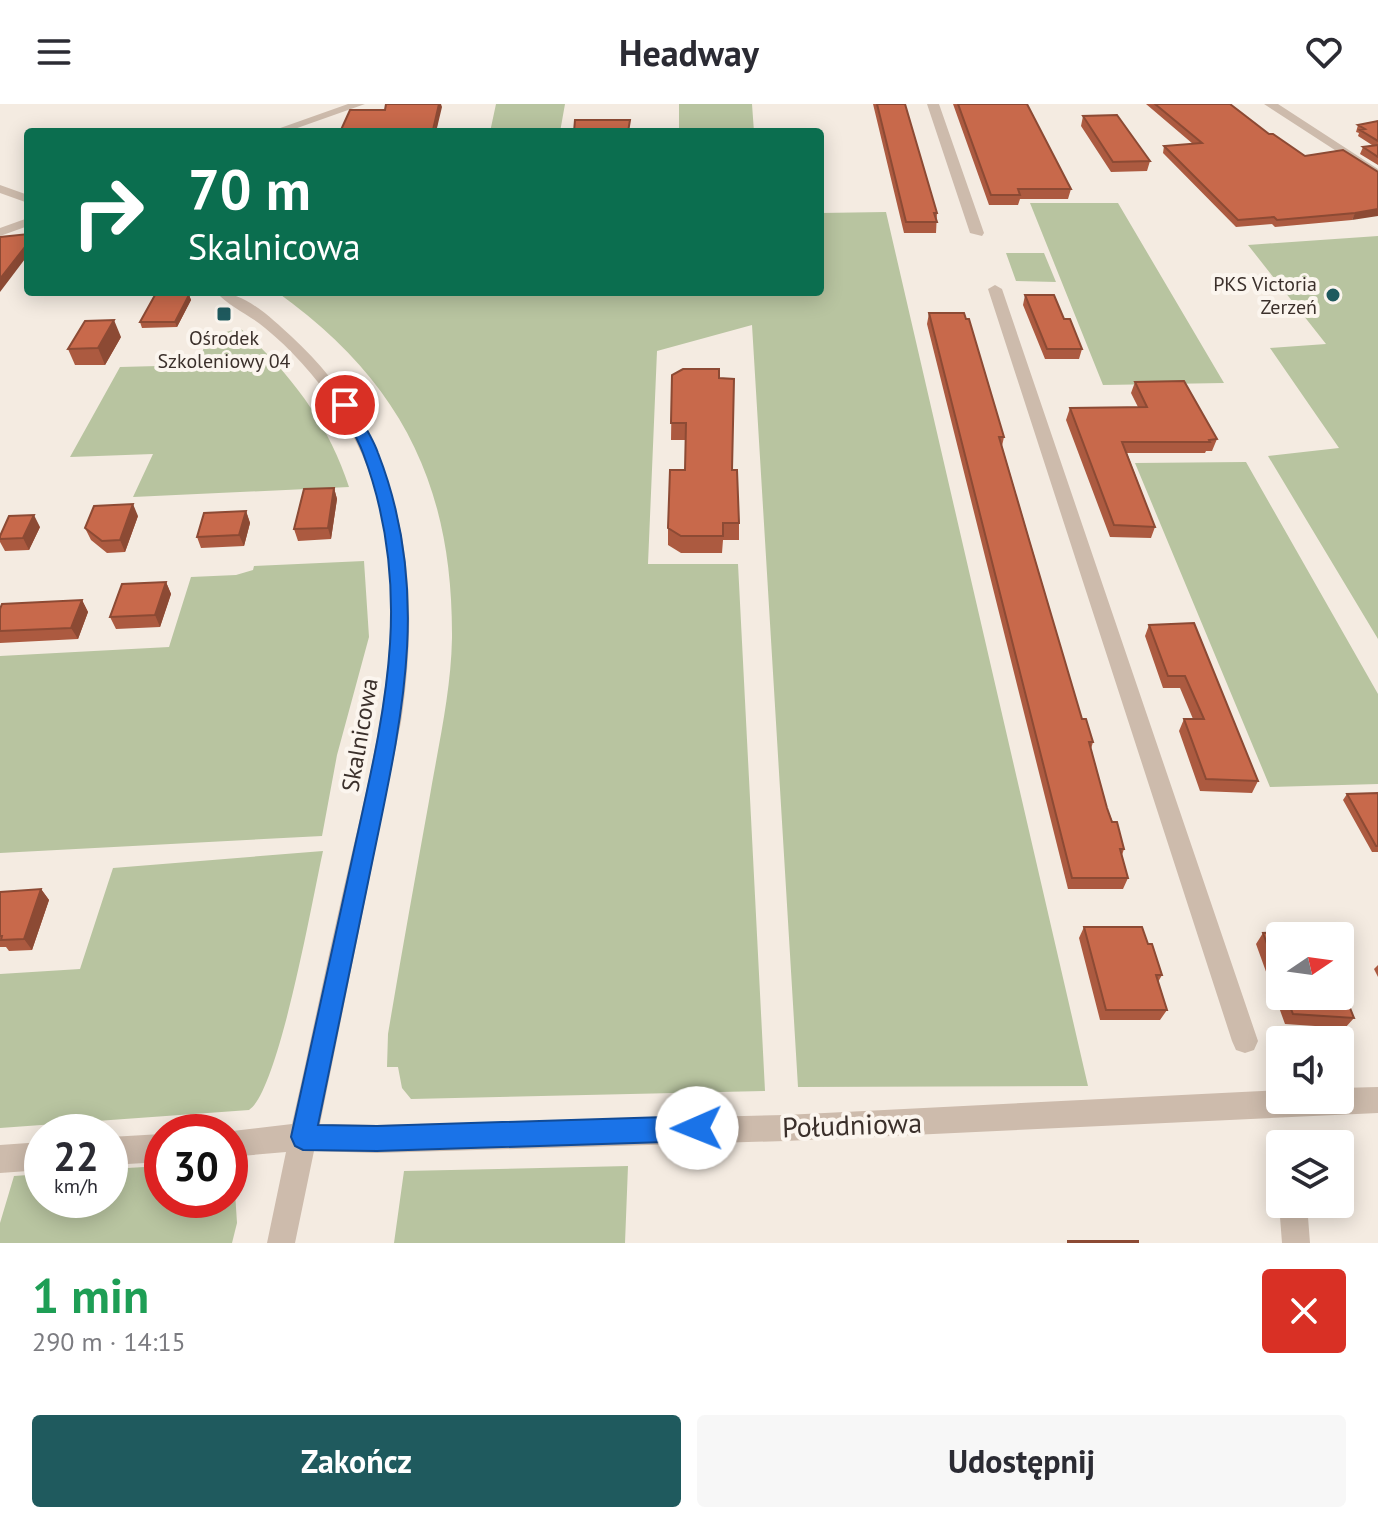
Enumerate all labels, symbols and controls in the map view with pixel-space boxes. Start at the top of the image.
text: Headway [619,29,759,76]
icon: menu [32,30,76,74]
icon: heart [1302,30,1346,74]
text: 70 m [188,153,311,225]
icon: right [56,160,160,264]
text: Skalnicowa [188,223,361,270]
place label: PKS Victoria Zerzeń [1213,271,1317,320]
marker: PKS Victoria Zerzeń [1324,286,1342,304]
marker: Ośrodek Szkoleniowy 04 [215,305,233,323]
place label: Ośrodek Szkoleniowy 04 [158,325,291,374]
pin [311,371,379,439]
icon: arrive [323,383,367,427]
street label: Skalnicowa [334,676,385,794]
north arrow [1266,922,1354,1010]
map controls [1266,922,1354,1218]
button: sound [1266,1026,1354,1114]
position arrow [655,1086,739,1170]
street label: Południowa [781,1104,923,1145]
speed limit sign: 30 [144,1114,248,1218]
text: 22 [53,1130,99,1182]
button: layers [1266,1130,1354,1218]
text: km/h [54,1173,98,1199]
text: 1 min [32,1264,149,1326]
button: close [1262,1269,1346,1353]
text: 290 m · 14:15 [32,1325,186,1358]
button: Zakończ [32,1415,681,1507]
button: Udostępnij [697,1415,1346,1507]

